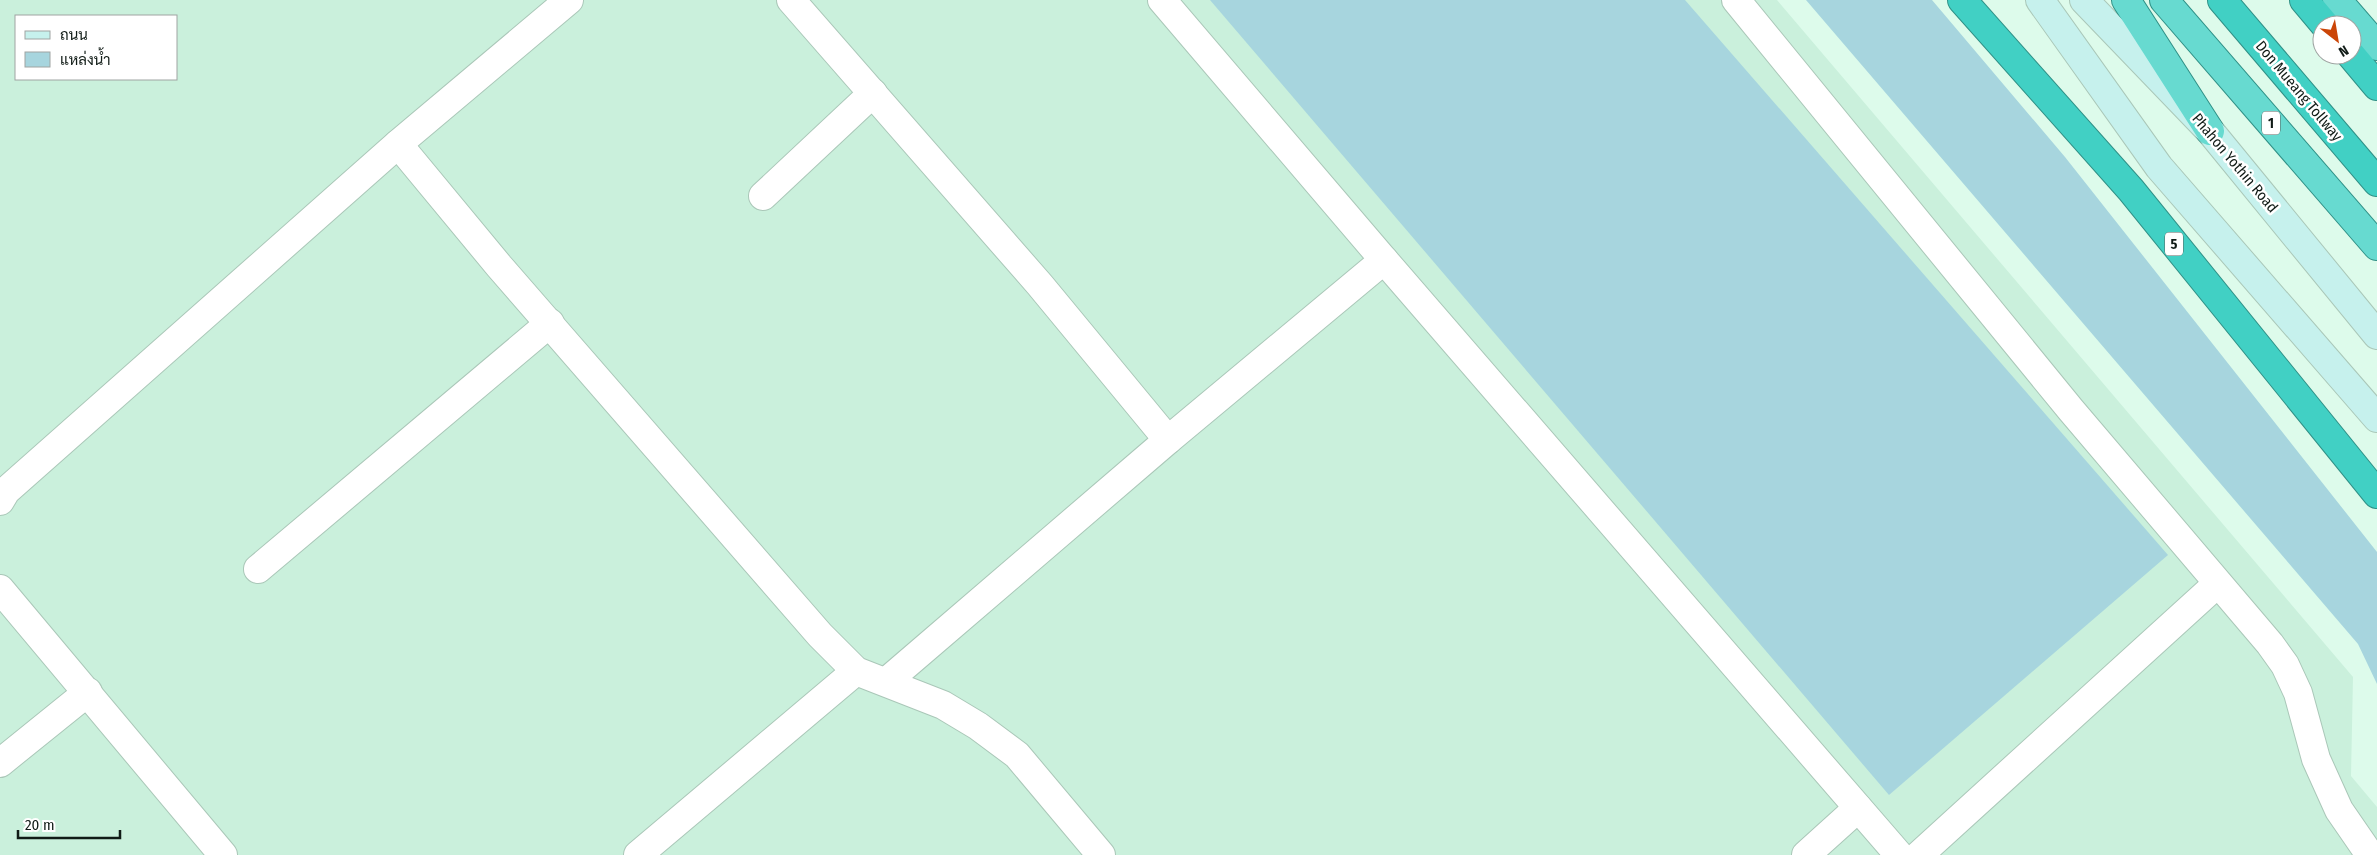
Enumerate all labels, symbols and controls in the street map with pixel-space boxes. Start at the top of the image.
legend [15,15,178,80]
north arrow [2312,15,2362,65]
text: ถนน [60,26,88,44]
street label: Don Mueang Tollway [2252,37,2346,145]
text: N [2335,41,2351,60]
text: แหล่งน้ำ [60,47,111,69]
street label: Phahon Yothin Road [2188,110,2282,216]
road number: 1 [2262,112,2280,134]
road number: 5 [2165,232,2183,255]
scale bar [18,808,120,840]
text: 20 m [25,816,55,834]

